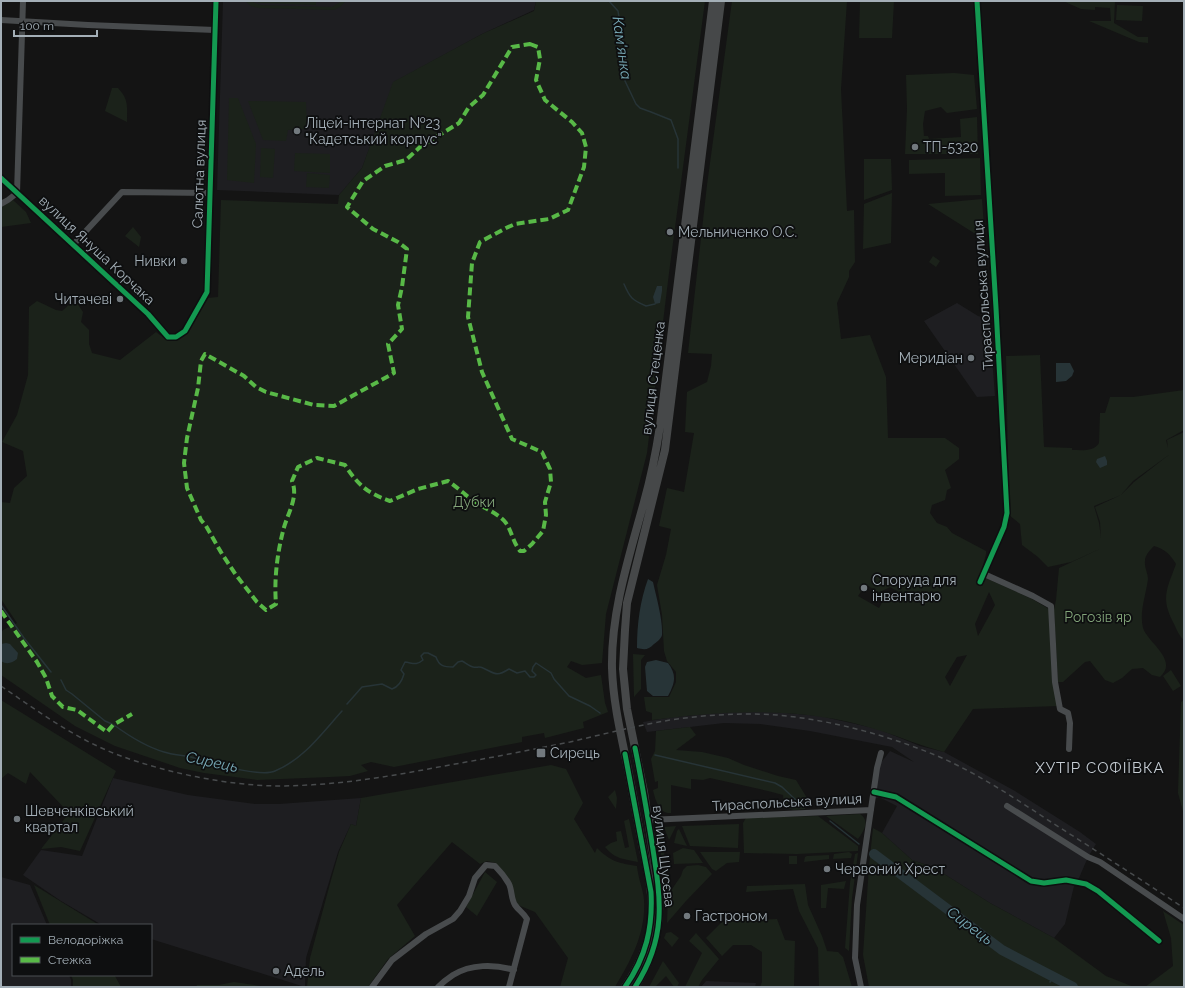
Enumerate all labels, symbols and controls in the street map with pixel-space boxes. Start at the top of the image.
scale bar [14,12,97,38]
water label: Кам'янка [609,15,635,81]
text: 100 m [20,19,54,33]
place label: Ліцей-інтернат №23 "Кадетський корпус" [305,115,442,147]
street label: Салютна вулиця [189,119,209,229]
marker: Ліцей-інтернат №23 "Кадетський корпус" [292,126,302,136]
place label: ТП-5320 [923,139,978,155]
marker: ТП-5320 [910,142,920,152]
street label: вулиця Януша Корчака [36,192,158,308]
street label: Тираспольська вулиця [970,219,996,371]
place label: Мельниченко О.С. [678,224,797,240]
marker: Мельниченко О.С. [665,227,675,237]
place label: Нивки [134,253,176,269]
marker: Нивки [179,256,189,266]
place label: Читачеві [54,291,112,307]
marker: Читачеві [115,294,125,304]
street label: вулиця Стеценка [638,320,668,436]
place label: Меридіан [899,350,963,366]
marker: Меридіан [966,353,976,363]
park label: Дубки [453,494,495,510]
place label: Споруда для інвентарю [872,572,957,604]
marker: Споруда для інвентарю [859,583,869,593]
park label: Рогозів яр [1064,609,1132,625]
place label: Сирець [550,745,600,761]
marker: Сирець [535,747,547,759]
water label: Сирець [184,748,240,776]
district label: ХУТІР СОФІЇВКА [1035,758,1165,777]
street label: Тираспольська вулиця [712,790,862,814]
place label: Шевченківський квартал [25,803,134,835]
street label: вулиця Щусєва [650,804,678,908]
marker: Шевченківський квартал [12,814,22,824]
place label: Червоний Хрест [835,861,945,877]
marker: Червоний Хрест [822,864,832,874]
water label: Сирець [943,903,997,949]
place label: Гастроном [695,908,768,924]
marker: Гастроном [682,911,692,921]
legend [12,924,152,976]
text: Велодоріжка [48,933,123,947]
text: Стежка [48,953,91,967]
place label: Адель [284,963,325,979]
marker: Адель [271,966,281,976]

